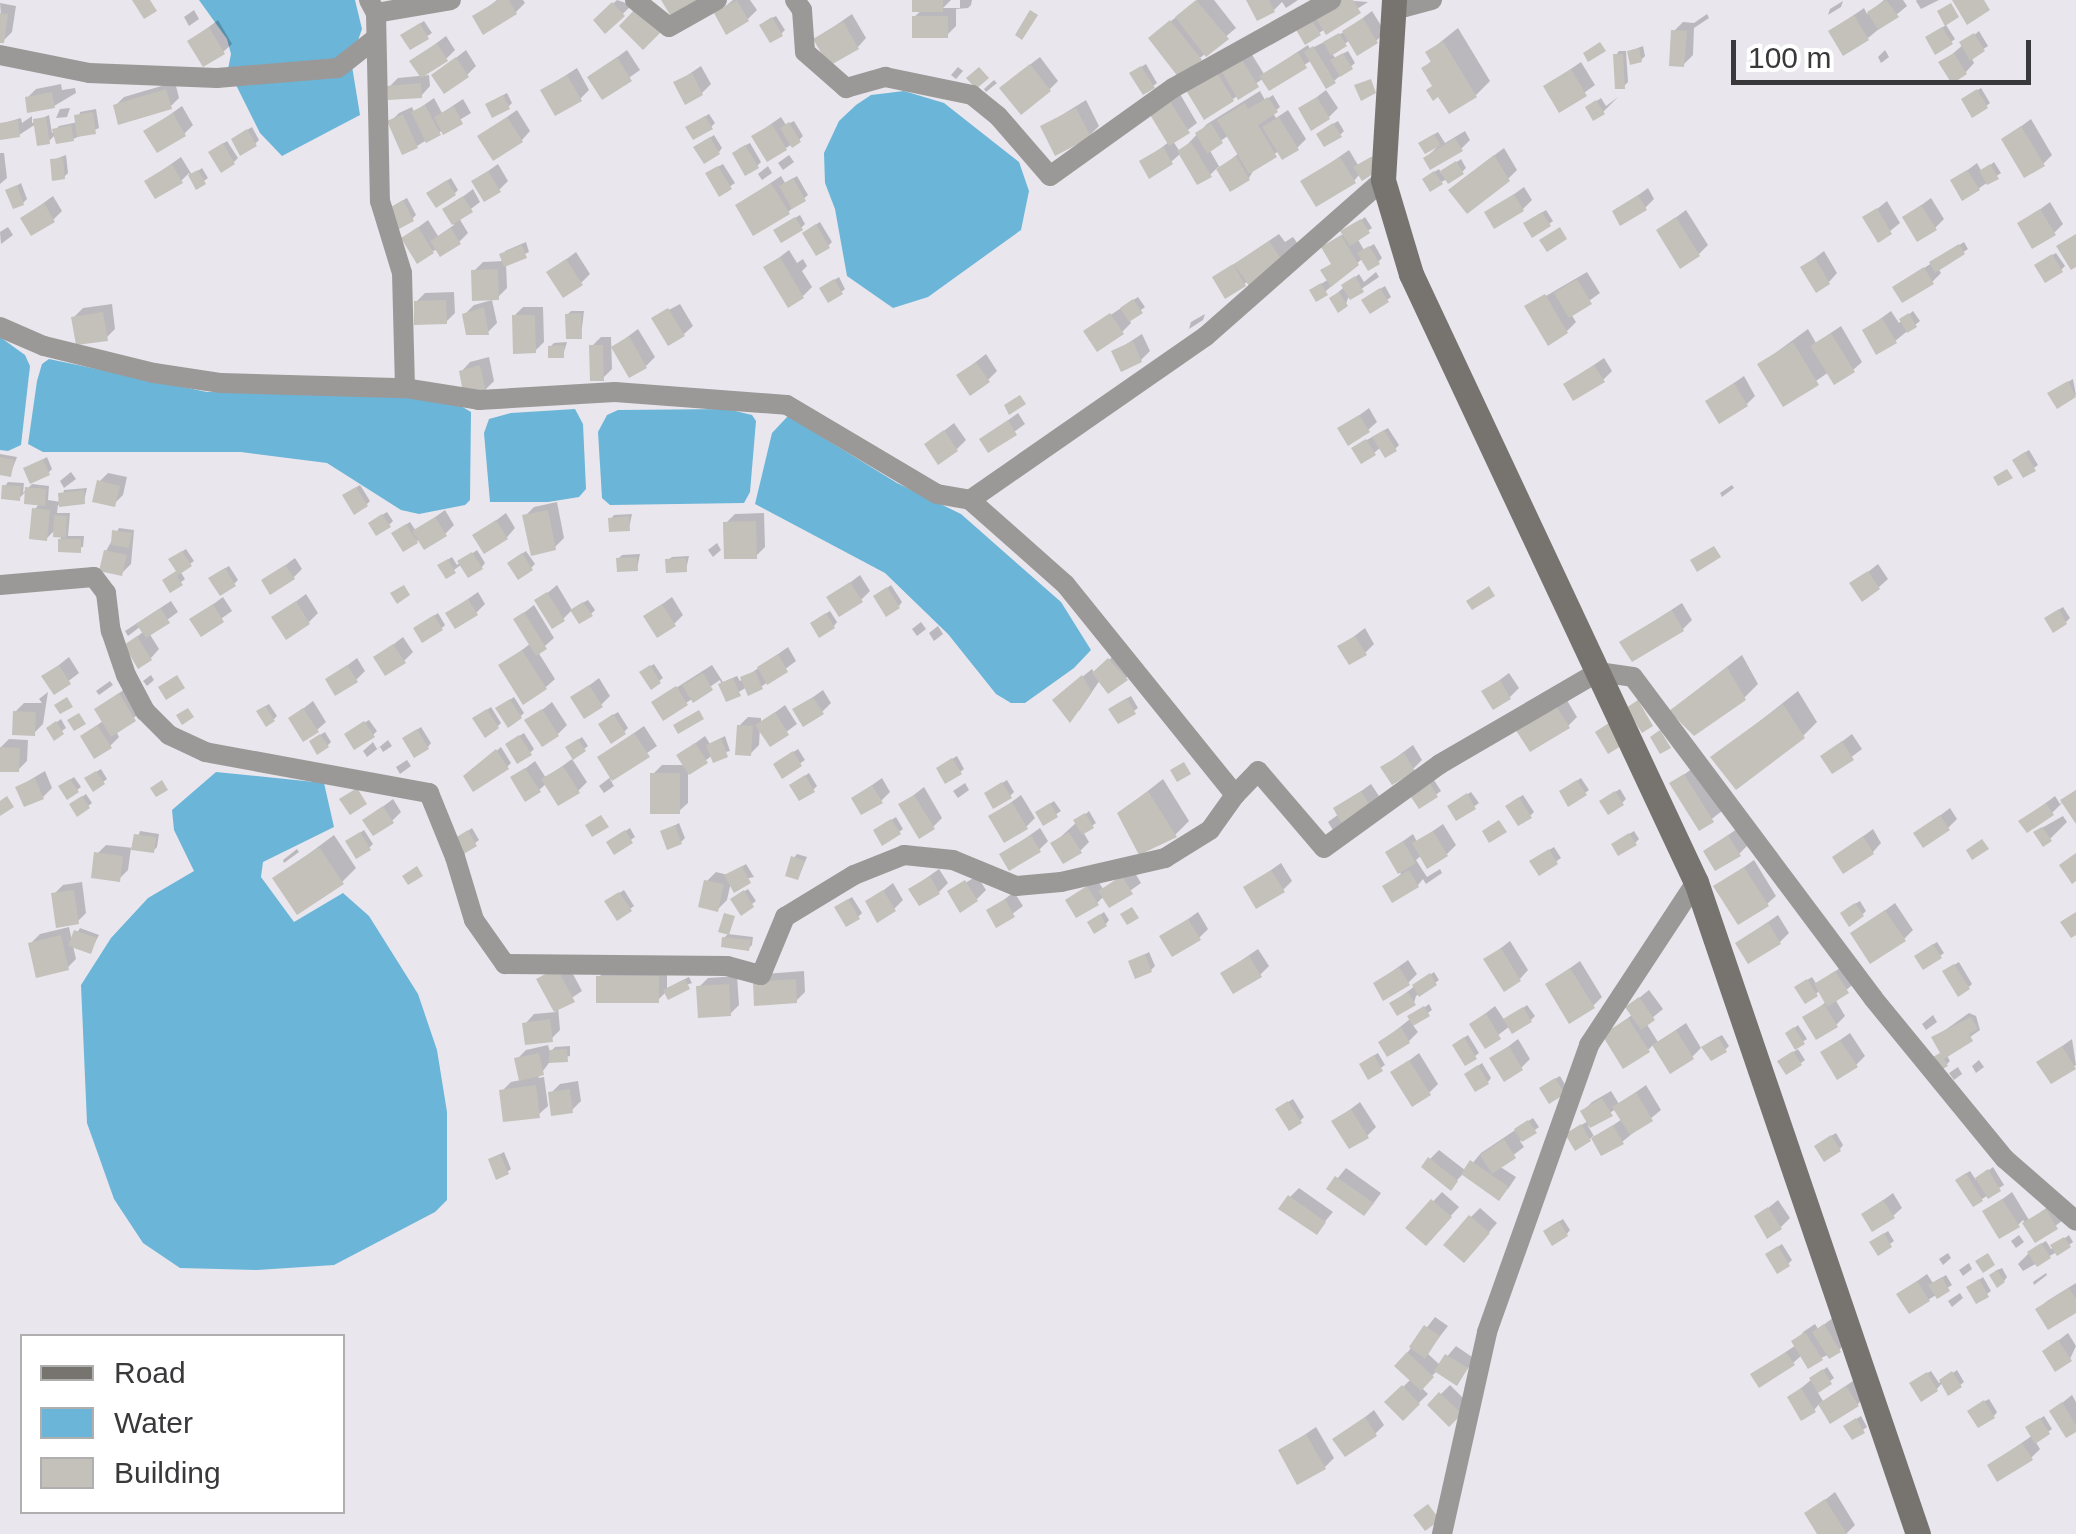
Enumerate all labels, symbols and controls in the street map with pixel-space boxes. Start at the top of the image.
scale bar [1736,20,2036,82]
text: 100 m [1748,41,1831,74]
legend [20,1334,345,1514]
text: Road [114,1356,186,1389]
text: Water [114,1406,193,1439]
text: Building [114,1456,221,1489]

